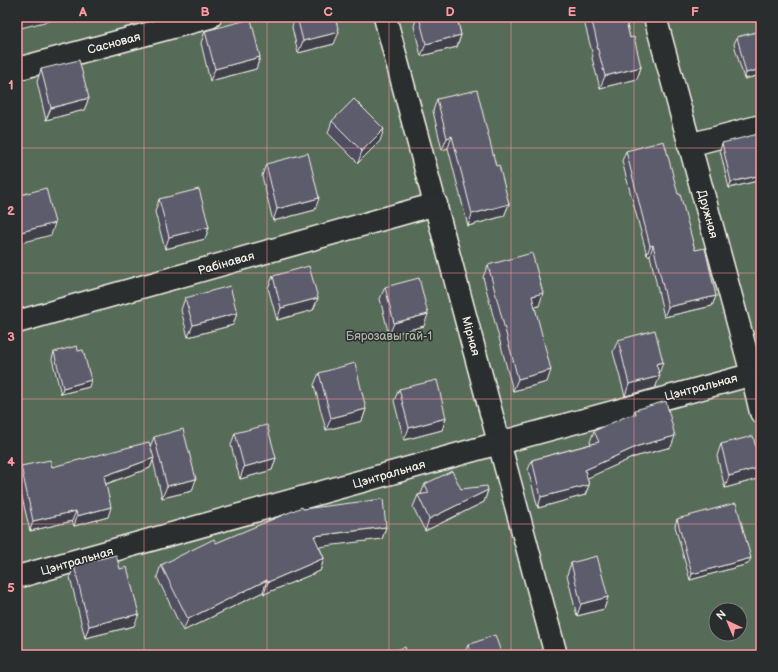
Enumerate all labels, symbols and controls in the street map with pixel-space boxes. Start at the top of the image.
text: A [78,4,87,20]
text: B [200,4,210,20]
text: C [323,4,333,20]
text: D [445,4,455,20]
text: E [568,4,577,20]
text: F [691,4,699,20]
street label: Сасновая [86,29,143,58]
text: 1 [8,77,14,93]
street label: Дружная [694,188,721,240]
text: 2 [7,203,15,219]
street label: Рабінавая [196,248,256,279]
street label: Мірная [458,315,483,358]
text: 3 [7,329,15,345]
park label: Бярозавы гай-1 [346,329,432,344]
street label: Цэнтральная [663,370,740,404]
text: 4 [7,454,15,470]
street label: Цэнтральная [351,457,428,492]
street label: Цэнтральная [39,544,116,579]
text: 5 [7,580,15,596]
north arrow [708,602,748,642]
text: N [714,608,729,623]

